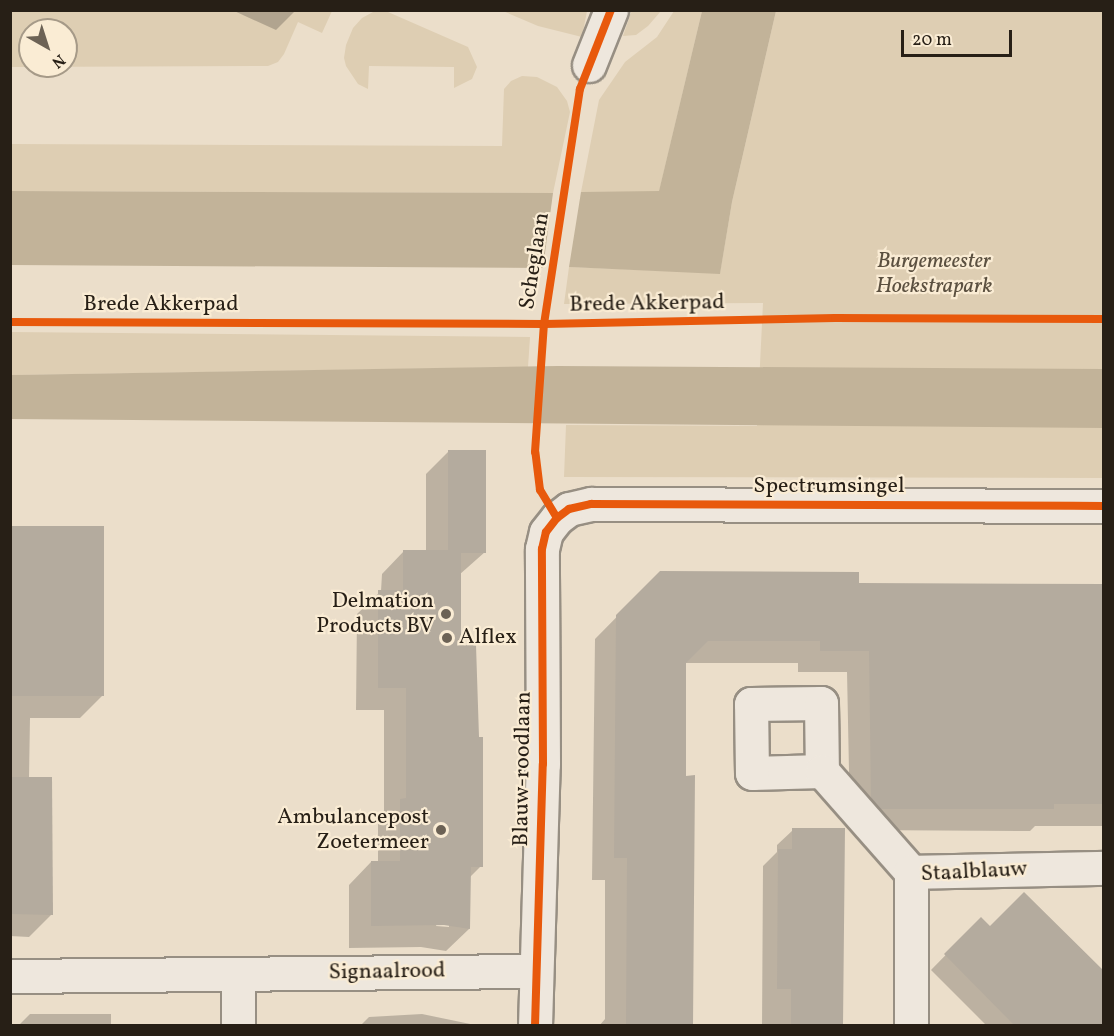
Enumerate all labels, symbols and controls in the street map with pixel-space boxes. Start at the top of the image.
north arrow [18,18,78,78]
scale bar [904,18,1015,56]
text: 20 m [912,28,952,53]
text: N [47,48,70,73]
street label: Scheglaan [514,211,556,311]
park label: Burgemeester Hoekstrapark [876,248,992,300]
street label: Brede Akkerpad [569,289,725,319]
street label: Brede Akkerpad [83,292,239,318]
street label: Spectrumsingel [753,474,905,500]
place label: Delmation Products BV [316,588,434,640]
marker: Delmation Products BV [439,607,453,621]
place label: Alflex [459,625,517,651]
marker: Alflex [440,631,454,645]
street label: Blauw-roodlaan [508,691,538,847]
place label: Ambulancepost Zoetermeer [277,804,429,855]
marker: Ambulancepost Zoetermeer [434,823,448,837]
street label: Staalblauw [920,856,1028,888]
street label: Signaalrood [328,958,446,986]

